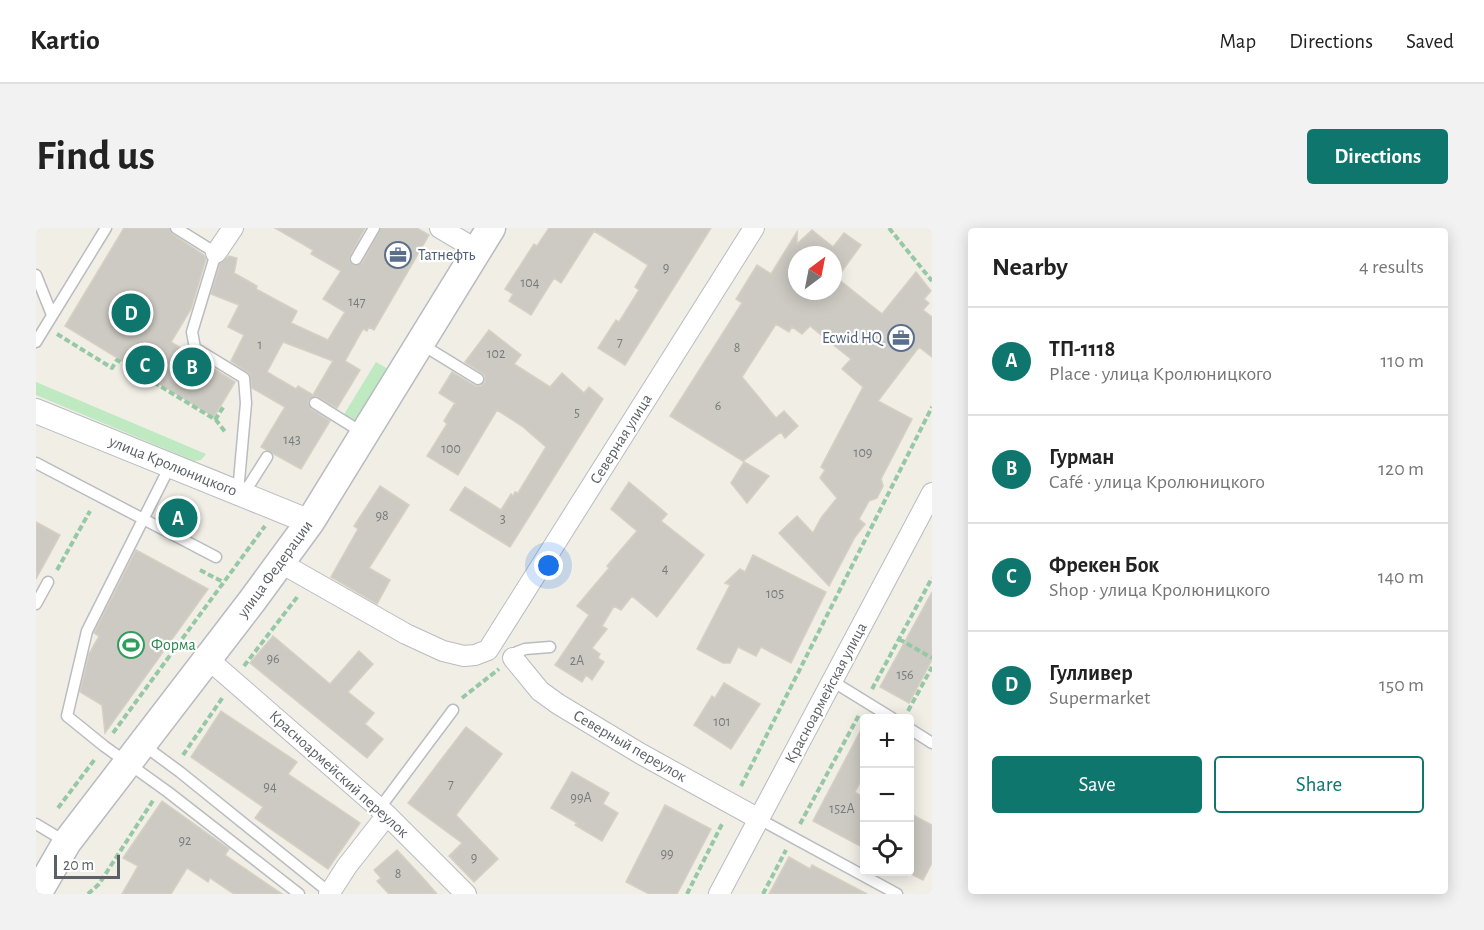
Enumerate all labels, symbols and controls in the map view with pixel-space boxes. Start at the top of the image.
text: Kartio [30,27,100,55]
text: Map [1220,31,1256,52]
text: Directions [1289,31,1373,52]
text: Saved [1406,31,1454,52]
button: Directions [1307,129,1448,184]
text: Find us [36,135,155,177]
office icon: Татнефть [383,240,413,270]
north arrow [788,246,842,300]
place label: Татнефть [418,247,476,263]
text: Nearby [992,254,1068,280]
text: 4 results [1359,257,1424,277]
house number: 9 [663,261,669,275]
house number: 104 [521,276,540,290]
pin: D [112,290,151,335]
house number: 147 [348,295,366,309]
office icon: Ecwid HQ [886,323,916,353]
place label: Ecwid HQ [822,330,884,347]
house number: 7 [617,335,623,349]
house number: 1 [258,338,262,352]
text: ТП-1118 [1049,338,1115,360]
house number: 8 [734,341,740,355]
pin: C [126,342,164,388]
pin: B [172,344,212,390]
house number: 102 [487,347,505,361]
text: A [1006,351,1018,371]
text: 110 m [1380,351,1424,371]
text: Place · улица Кролюницкого [1049,364,1272,384]
street label: Северная улица [587,391,656,487]
house number: 6 [715,399,721,413]
house number: 5 [574,406,580,420]
street label: улица Кролюницкого [106,433,239,500]
house number: 143 [283,433,301,447]
house number: 100 [441,442,461,456]
house number: 109 [854,446,872,460]
text: Гурман [1049,446,1114,468]
text: B [1006,459,1017,479]
text: 120 m [1378,459,1424,479]
text: Café · улица Кролюницкого [1049,472,1265,492]
pin: A [158,496,198,540]
house number: 98 [375,509,389,523]
house number: 3 [500,512,506,526]
street label: улица Федерации [234,517,316,622]
your location [534,551,563,580]
text: Фрекен Бок [1049,554,1159,576]
house number: 4 [662,562,669,576]
text: C [1006,567,1017,587]
text: 140 m [1378,567,1424,587]
text: Shop · улица Кролюницкого [1049,580,1270,600]
house number: 105 [766,587,784,601]
street label: Красноармейская улица [782,620,871,766]
sports icon: Форма [116,630,146,660]
place label: Форма [151,637,196,653]
house number: 96 [266,652,280,666]
house number: 2А [570,654,584,668]
text: Гулливер [1049,662,1133,684]
house number: 156 [896,668,914,682]
text: D [1005,675,1018,695]
text: 150 m [1379,675,1424,695]
text: Supermarket [1049,688,1150,708]
street label: Красноармейский переулок [266,707,412,842]
street label: Северный переулок [570,707,690,786]
map controls [860,714,914,876]
button: + [860,714,914,768]
house number: 101 [713,715,731,729]
button: Save [992,756,1202,813]
button: Share [1214,756,1424,813]
button: − [860,768,914,822]
house number: 7 [448,777,454,791]
house number: 94 [263,780,277,794]
house number: 99А [570,791,592,805]
house number: 152А [829,802,855,816]
button: locate [860,822,914,876]
house number: 92 [179,834,191,848]
house number: 99 [660,847,674,861]
house number: 9 [471,851,477,865]
scale bar [54,852,120,880]
text: 20 m [63,857,94,873]
house number: 8 [395,867,401,881]

